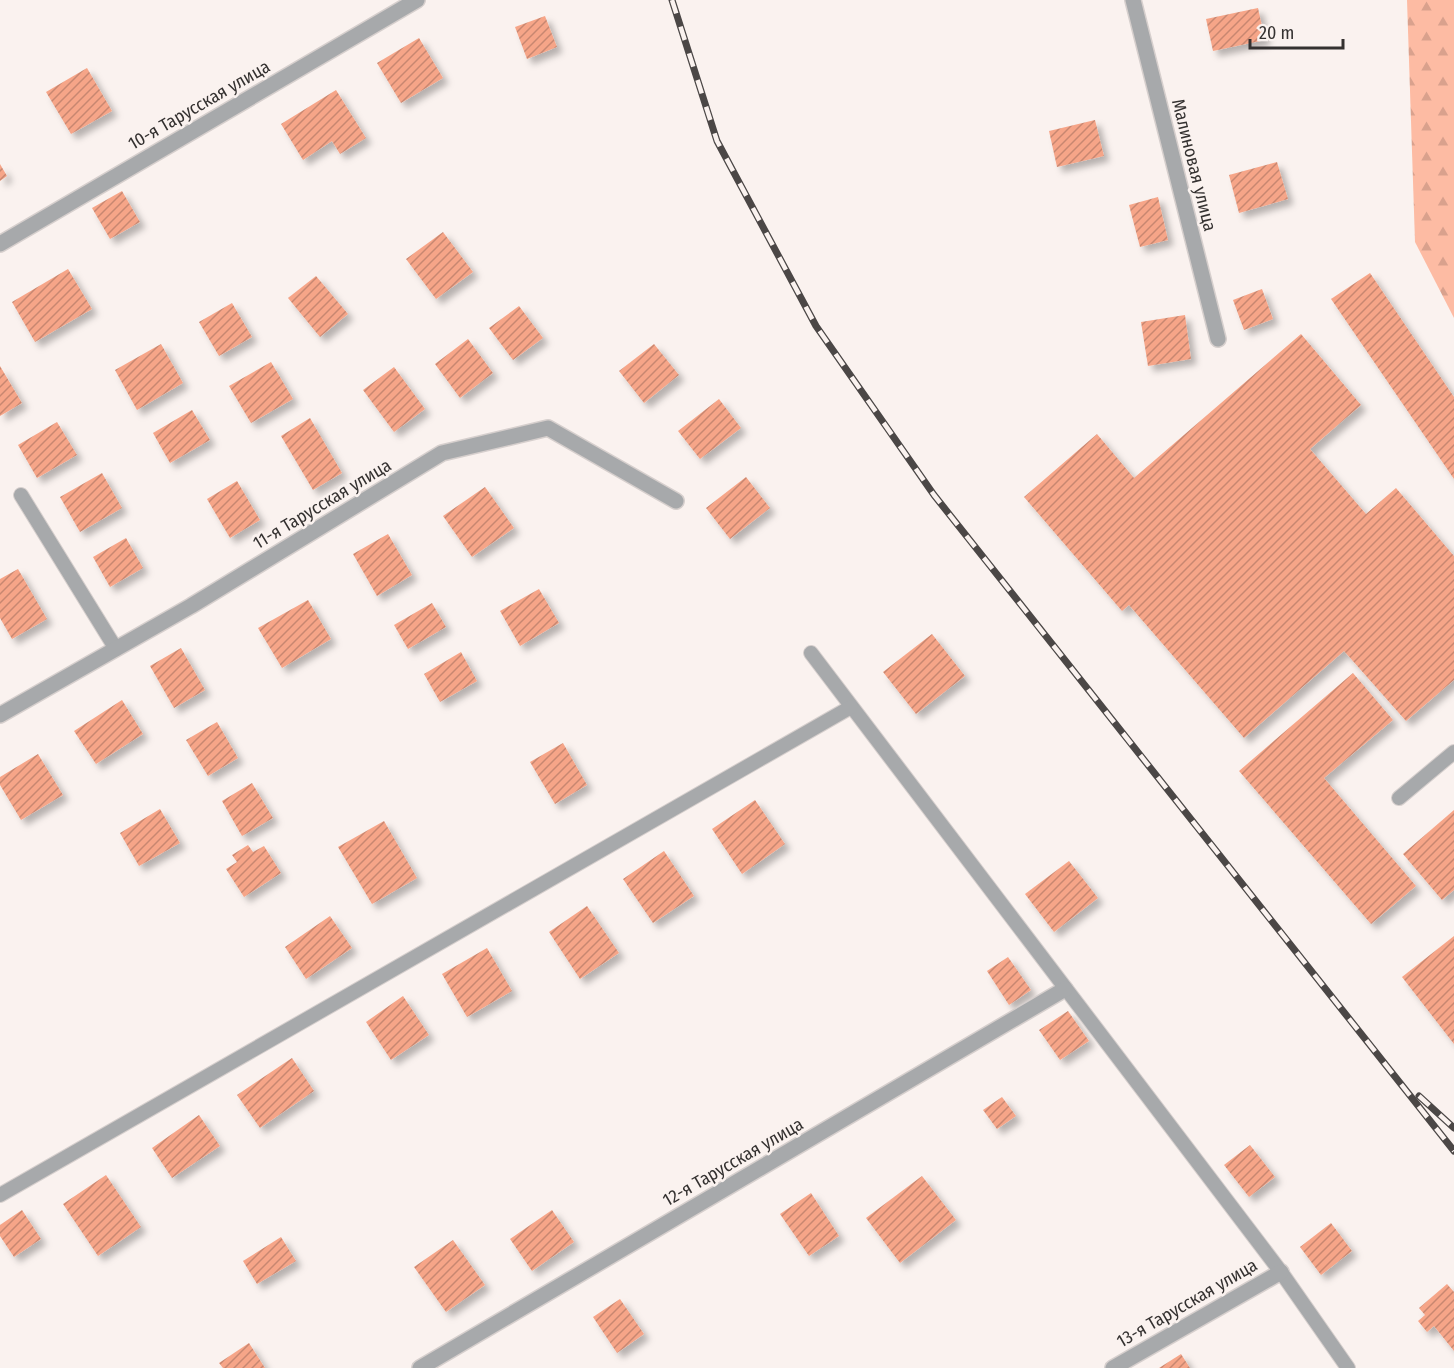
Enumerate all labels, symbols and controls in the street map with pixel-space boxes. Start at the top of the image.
scale bar [1250,12,1343,50]
text: 20 m [1259,22,1294,44]
street label: 10-я Тарусская улица [124,55,274,155]
street label: Малиновая улица [1167,97,1221,234]
street label: 11-я Тарусская улица [249,454,395,554]
street label: 12-я Тарусская улица [659,1113,807,1211]
street label: 13-я Тарусская улица [1113,1254,1261,1352]

